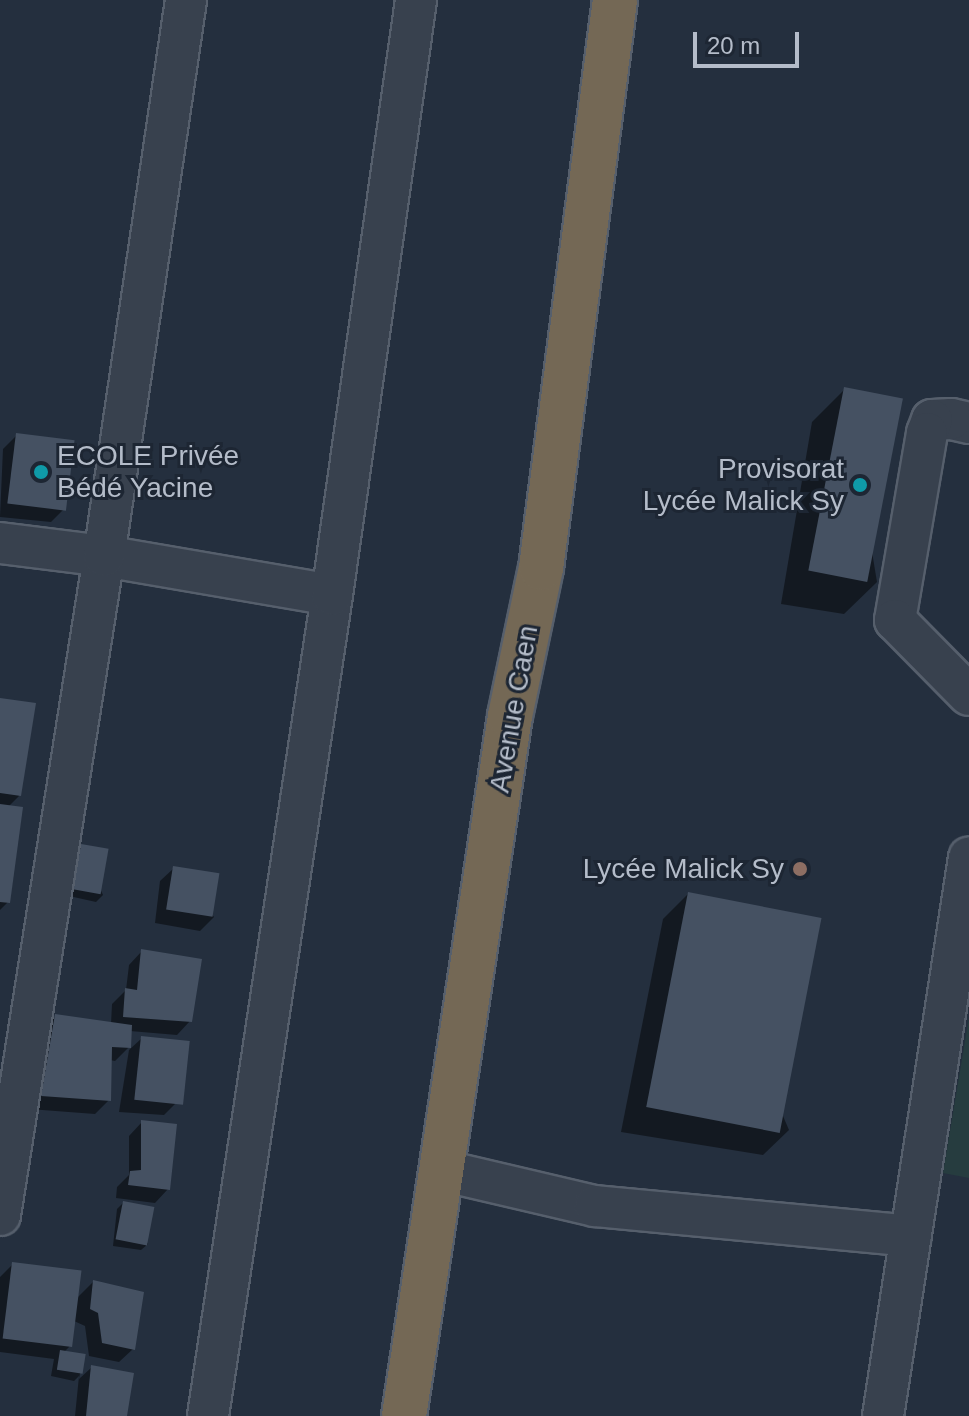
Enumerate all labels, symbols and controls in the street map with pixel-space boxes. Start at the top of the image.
scale bar [697,16,803,66]
text: 20 m [707,32,760,59]
place label: ECOLE Privée Bédé Yacine [57,439,239,505]
place label: Provisorat Lycée Malick Sy [643,452,844,518]
marker: ECOLE Privée Bédé Yacine [32,463,50,481]
marker: Provisorat Lycée Malick Sy [851,476,869,494]
street label: Avenue Caen [483,623,545,795]
place label: Lycée Malick Sy [583,852,784,886]
marker: Lycée Malick Sy [791,860,809,878]

